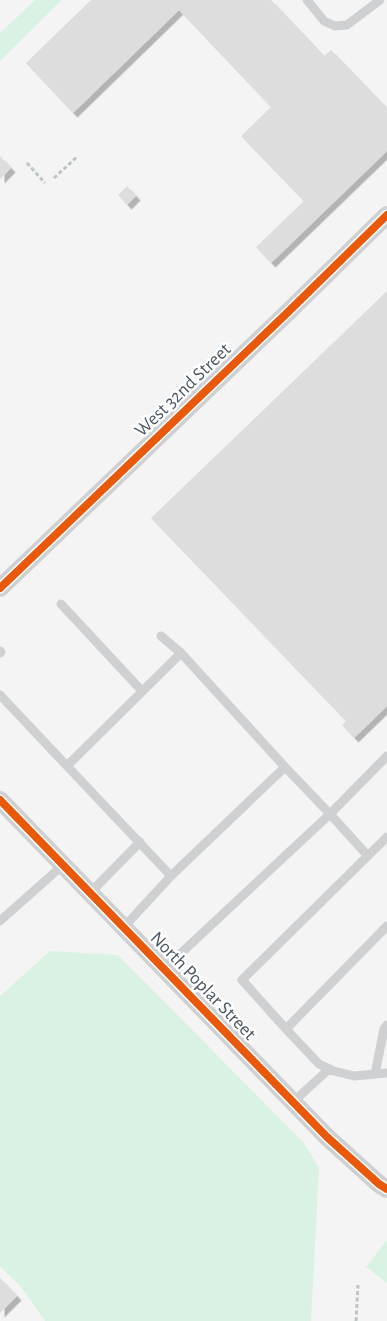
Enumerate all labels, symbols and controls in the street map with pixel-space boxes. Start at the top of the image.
street label: West 32nd Street [131,340,235,440]
street label: North Poplar Street [147,928,259,1044]

